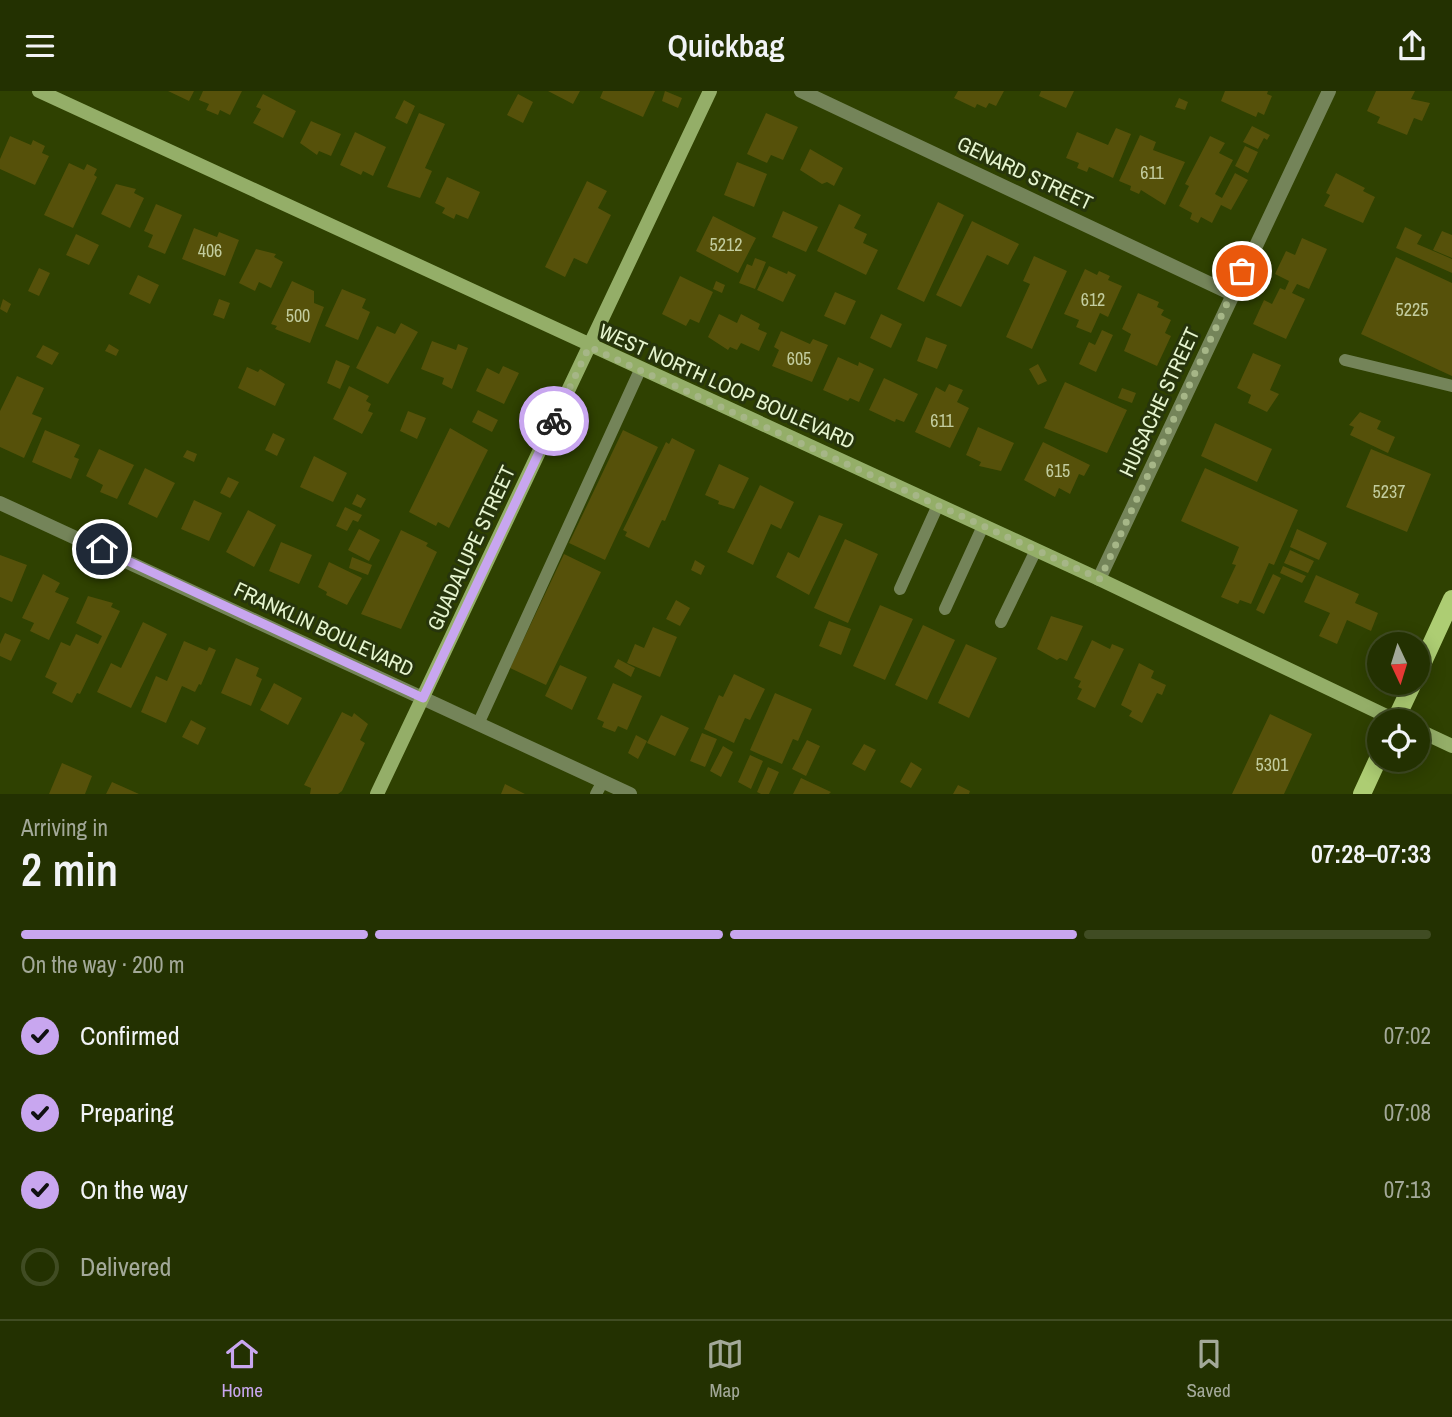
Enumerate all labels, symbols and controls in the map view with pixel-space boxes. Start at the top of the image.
text: Quickbag [667,24,785,67]
icon: menu [21,27,59,65]
icon: share [1393,27,1431,65]
street label: GENARD STREET [953,129,1098,217]
house number: 611 [1140,160,1165,185]
house number: 5212 [710,232,742,257]
house number: 406 [198,238,222,263]
pin [1212,241,1272,301]
icon: bag [1223,252,1261,290]
house number: 612 [1081,287,1105,312]
house number: 5225 [1396,297,1428,322]
house number: 500 [286,303,310,328]
street label: WEST NORTH LOOP BOULEVARD [594,316,860,456]
street label: HUISACHE STREET [1112,322,1207,481]
house number: 605 [787,346,811,371]
courier [519,386,589,456]
icon: bike [535,402,573,440]
house number: 611 [930,408,955,433]
house number: 615 [1046,458,1070,483]
street label: GUADALUPE STREET [420,460,522,635]
house number: 5237 [1373,479,1405,504]
pin [72,519,132,579]
icon: home [83,530,121,568]
street label: FRANKLIN BOULEVARD [230,575,418,683]
north arrow [1367,632,1430,695]
map controls [1367,632,1430,772]
button: locate [1367,709,1430,772]
house number: 5301 [1256,752,1289,777]
text: Arriving in [21,812,108,843]
text: 07:28–07:33 [1311,836,1431,871]
text: 2 min [21,838,118,900]
text: On the way · 200 m [21,949,185,980]
icon: check [21,1017,59,1055]
text: Confirmed [80,1018,180,1053]
text: 07:02 [1384,1020,1431,1051]
icon: check [21,1094,59,1132]
text: Preparing [80,1095,174,1130]
text: 07:08 [1384,1097,1431,1128]
icon: check [21,1171,59,1209]
text: On the way [80,1172,188,1207]
text: 07:13 [1384,1174,1431,1205]
text: Delivered [80,1249,171,1284]
tab: Home [221,1335,263,1403]
tab: Map [706,1335,744,1403]
tab: Saved [1186,1335,1231,1403]

